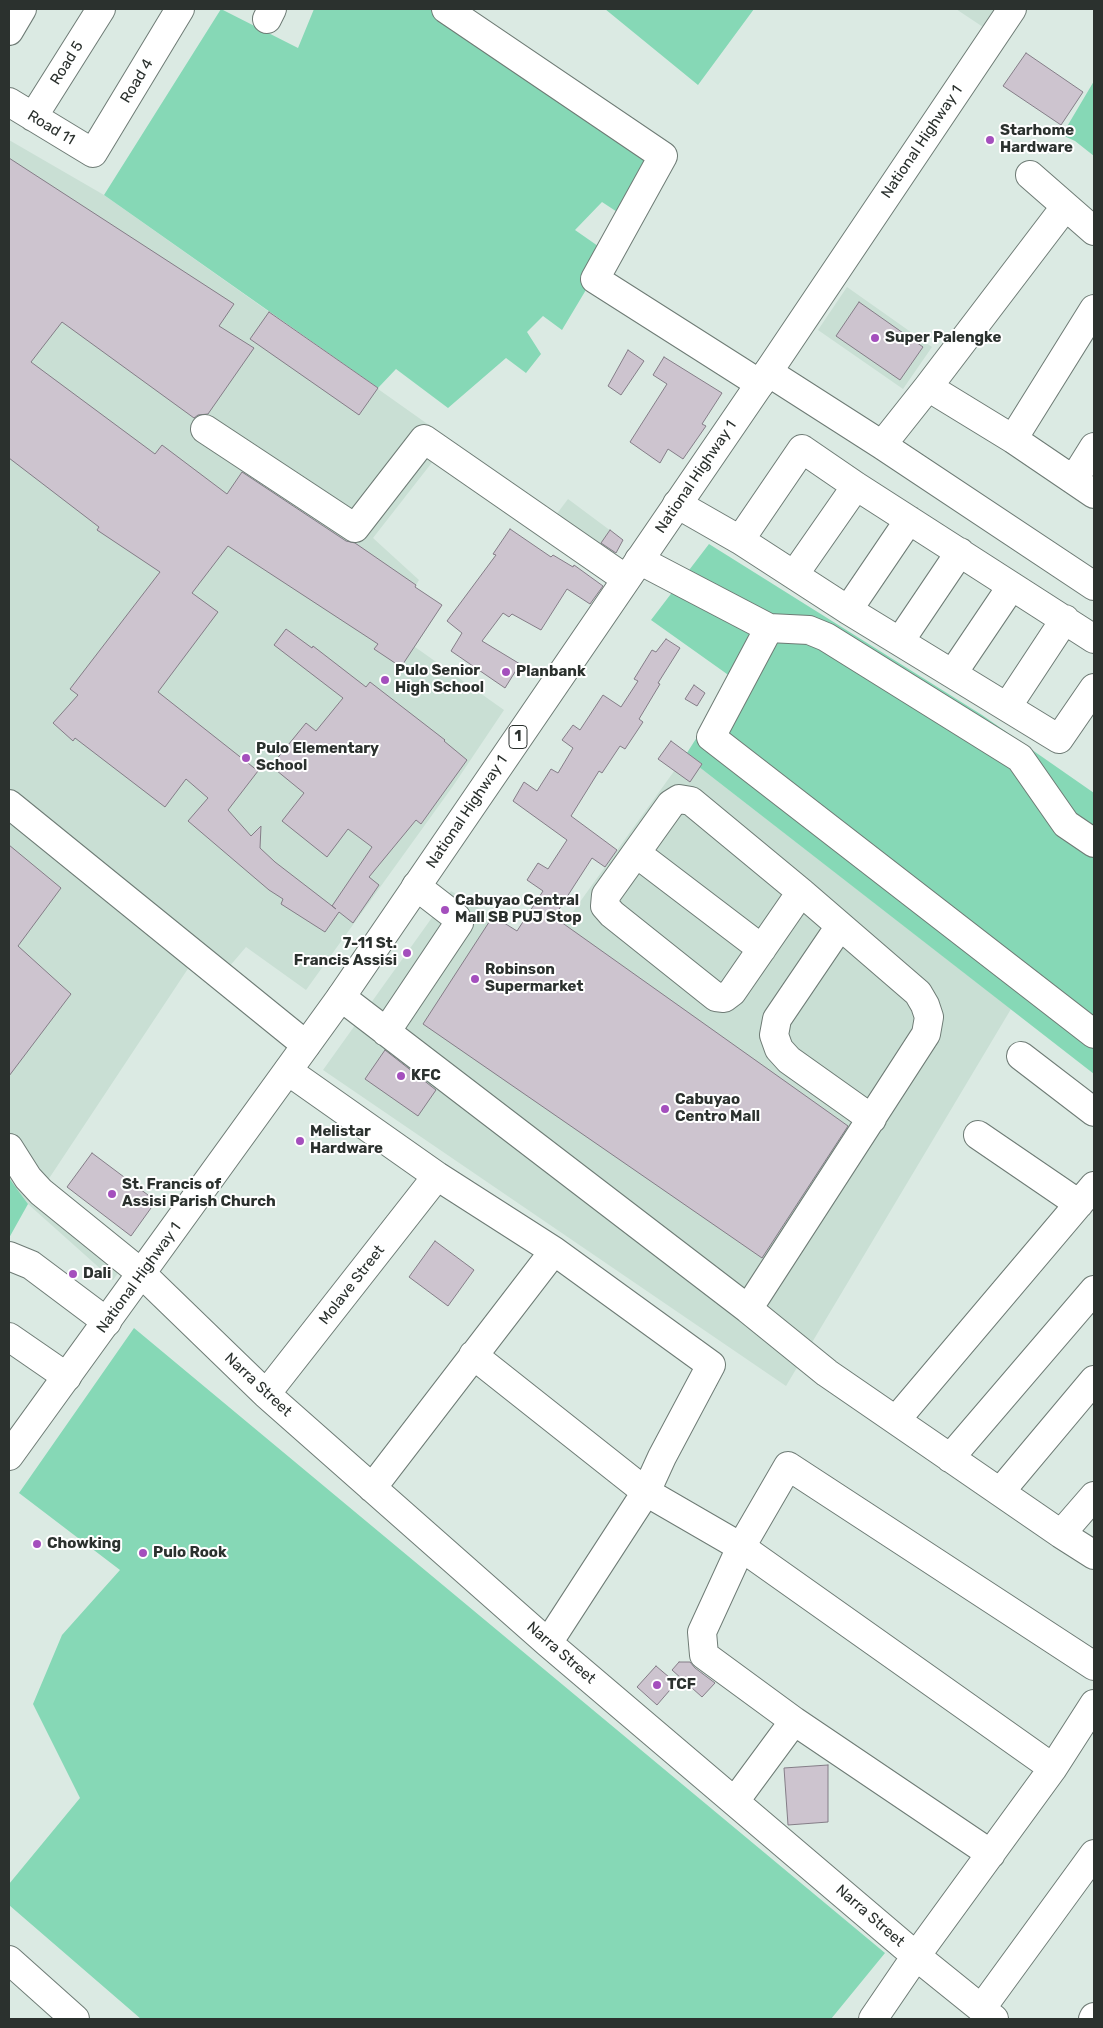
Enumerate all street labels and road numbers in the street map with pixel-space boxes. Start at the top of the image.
street label: Road 5 [47,38,87,88]
street label: Road 4 [117,56,157,106]
street label: National Highway 1 [878,82,966,202]
street label: Road 11 [24,107,78,149]
street label: National Highway 1 [652,417,740,537]
road number: 1 [509,726,527,749]
street label: National Highway 1 [423,752,511,872]
street label: National Highway 1 [93,1219,185,1337]
street label: Molave Street [315,1242,389,1328]
street label: Narra Street [221,1349,295,1421]
street label: Narra Street [523,1618,599,1688]
street label: Narra Street [832,1881,908,1951]

